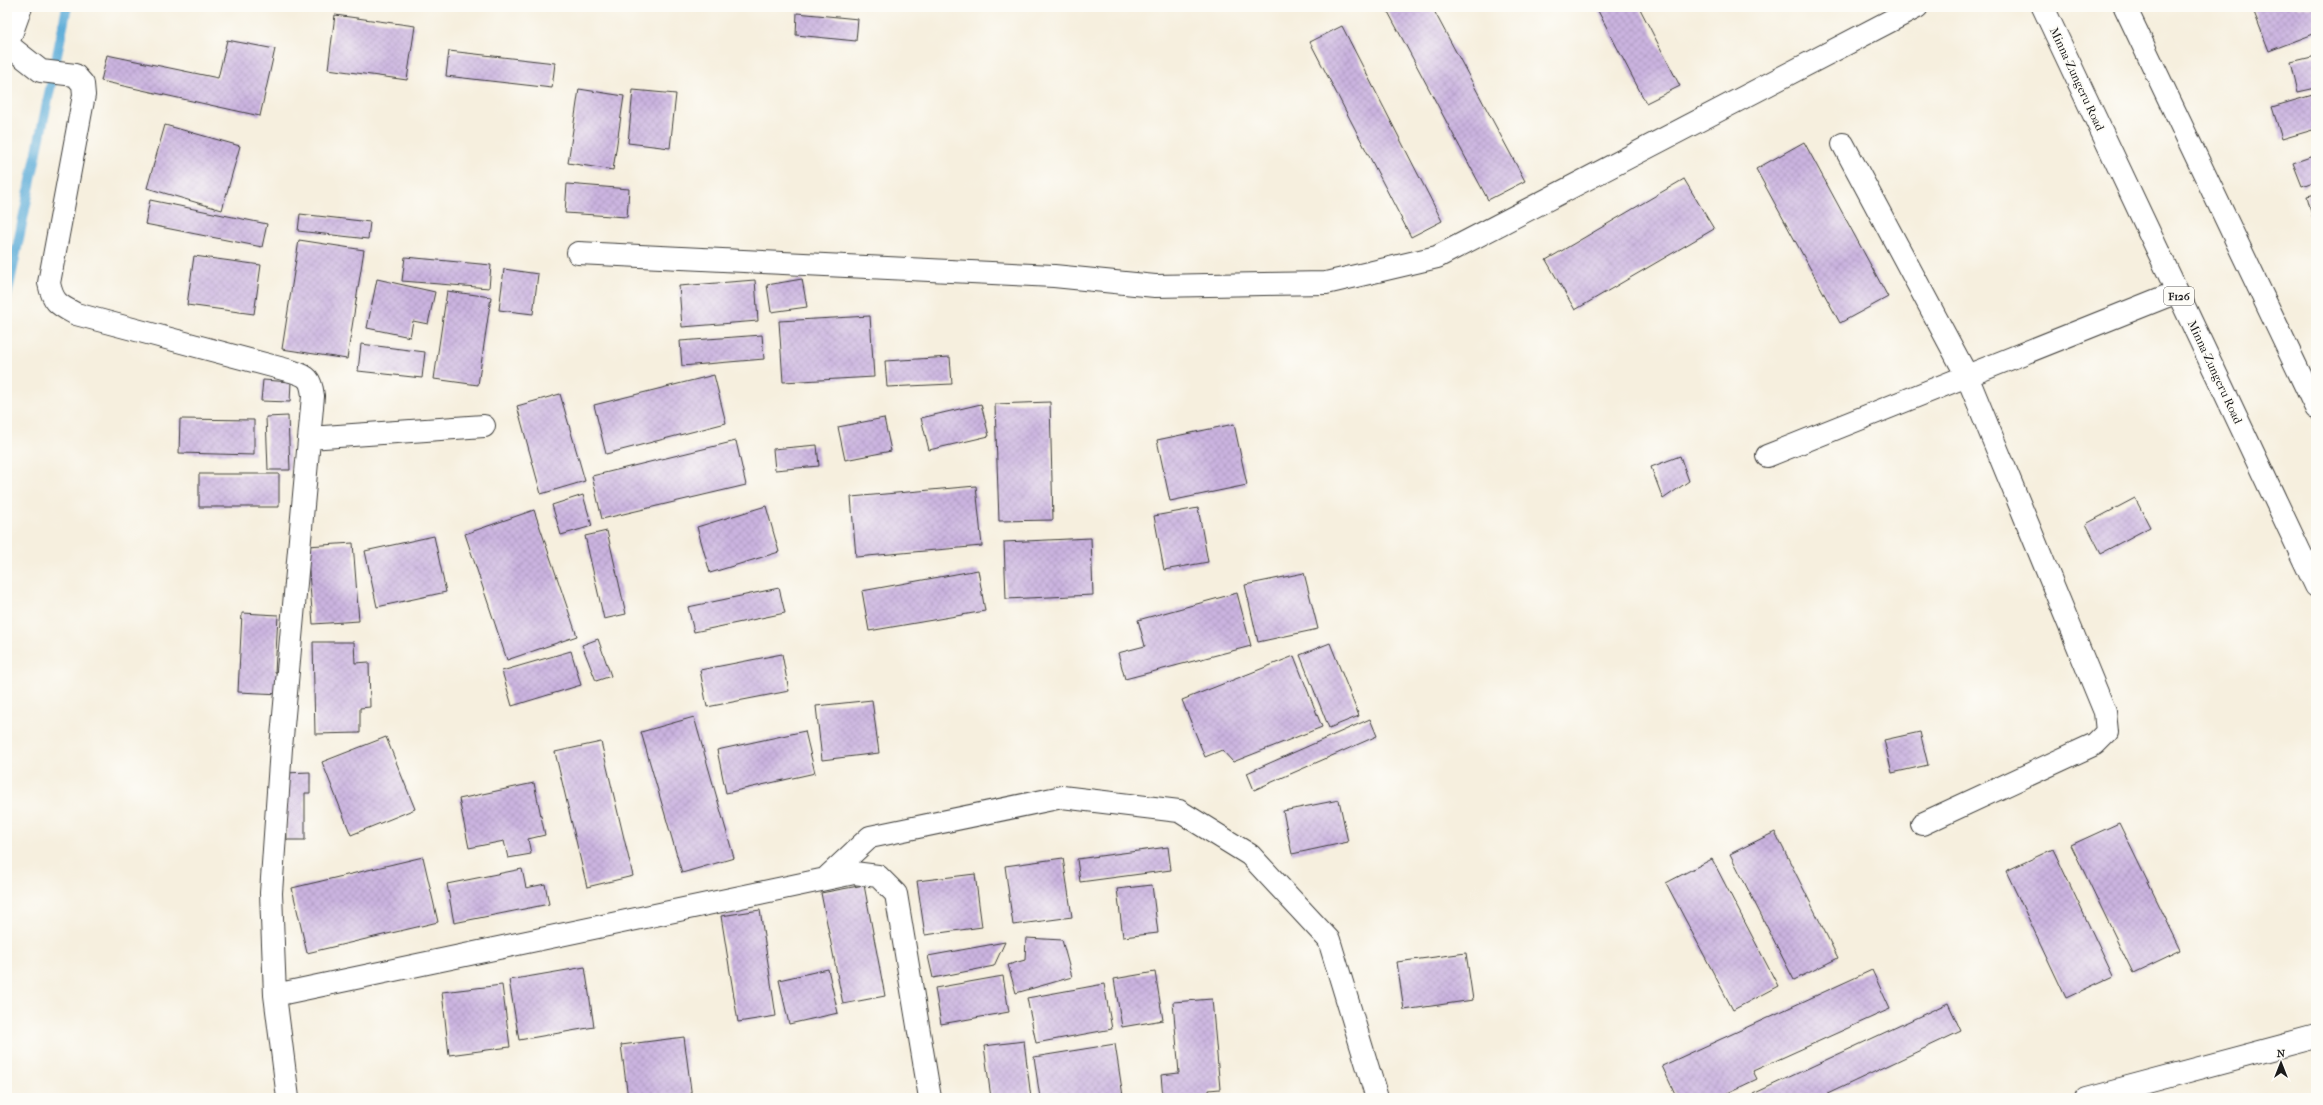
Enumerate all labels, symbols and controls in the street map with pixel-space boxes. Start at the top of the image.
street label: Minna-Zungeru Road [2047,25,2107,133]
road number: F126 [2164,287,2194,305]
street label: Minna-Zungeru Road [2185,318,2245,426]
north arrow [2261,1043,2301,1083]
text: N [2277,1047,2286,1060]

